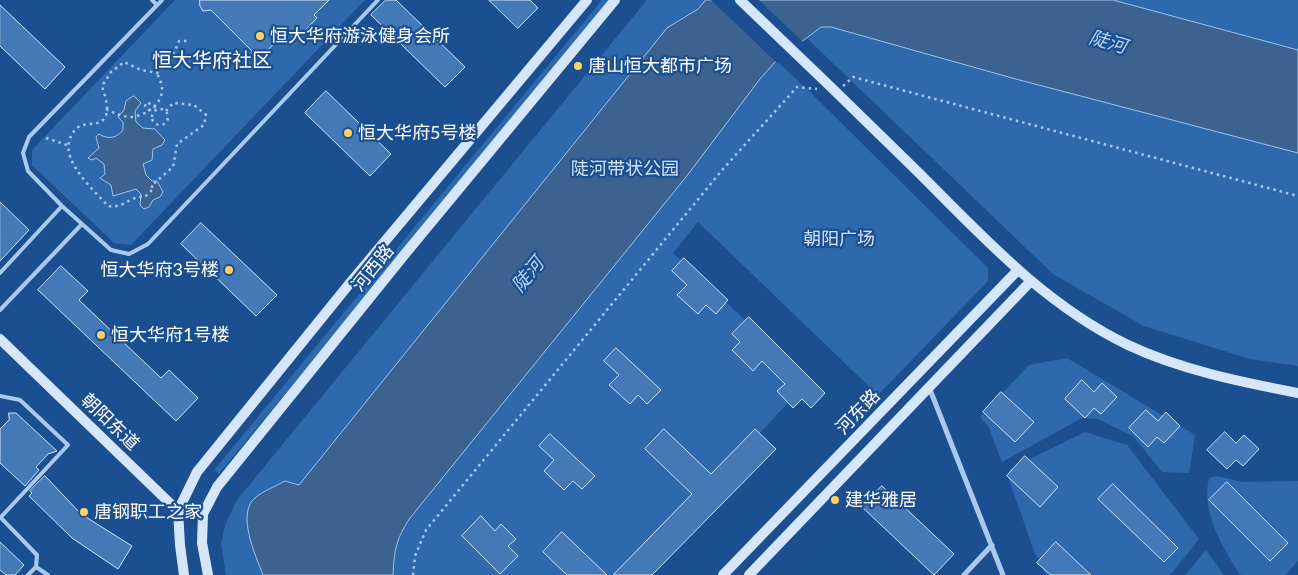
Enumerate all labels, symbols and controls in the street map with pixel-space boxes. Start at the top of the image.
place label: 恒大华府游泳健身会所 [270,25,450,47]
water label: 陡河 [1087,26,1129,58]
marker: 恒大华府游泳健身会所 [254,30,266,42]
district label: 恒大华府社区 [152,49,272,73]
place label: 唐山恒大都市广场 [588,55,732,77]
marker: 唐山恒大都市广场 [572,60,584,72]
place label: 恒大华府5号楼 [358,122,476,144]
marker: 恒大华府5号楼 [342,127,354,139]
park label: 陡河带状公园 [571,158,679,180]
park label: 朝阳广场 [803,228,875,250]
street label: 河西路 [348,240,398,296]
water label: 陡河 [507,253,549,297]
place label: 恒大华府3号楼 [101,259,219,281]
marker: 恒大华府3号楼 [223,264,235,276]
place label: 恒大华府1号楼 [111,324,229,346]
marker: 恒大华府1号楼 [95,329,107,341]
street label: 河东路 [831,385,885,439]
street label: 朝阳东道 [77,389,143,455]
place label: 建华雅居 [845,489,917,511]
marker: 建华雅居 [829,494,841,506]
place label: 唐钢职工之家 [94,501,202,523]
marker: 唐钢职工之家 [78,506,90,518]

